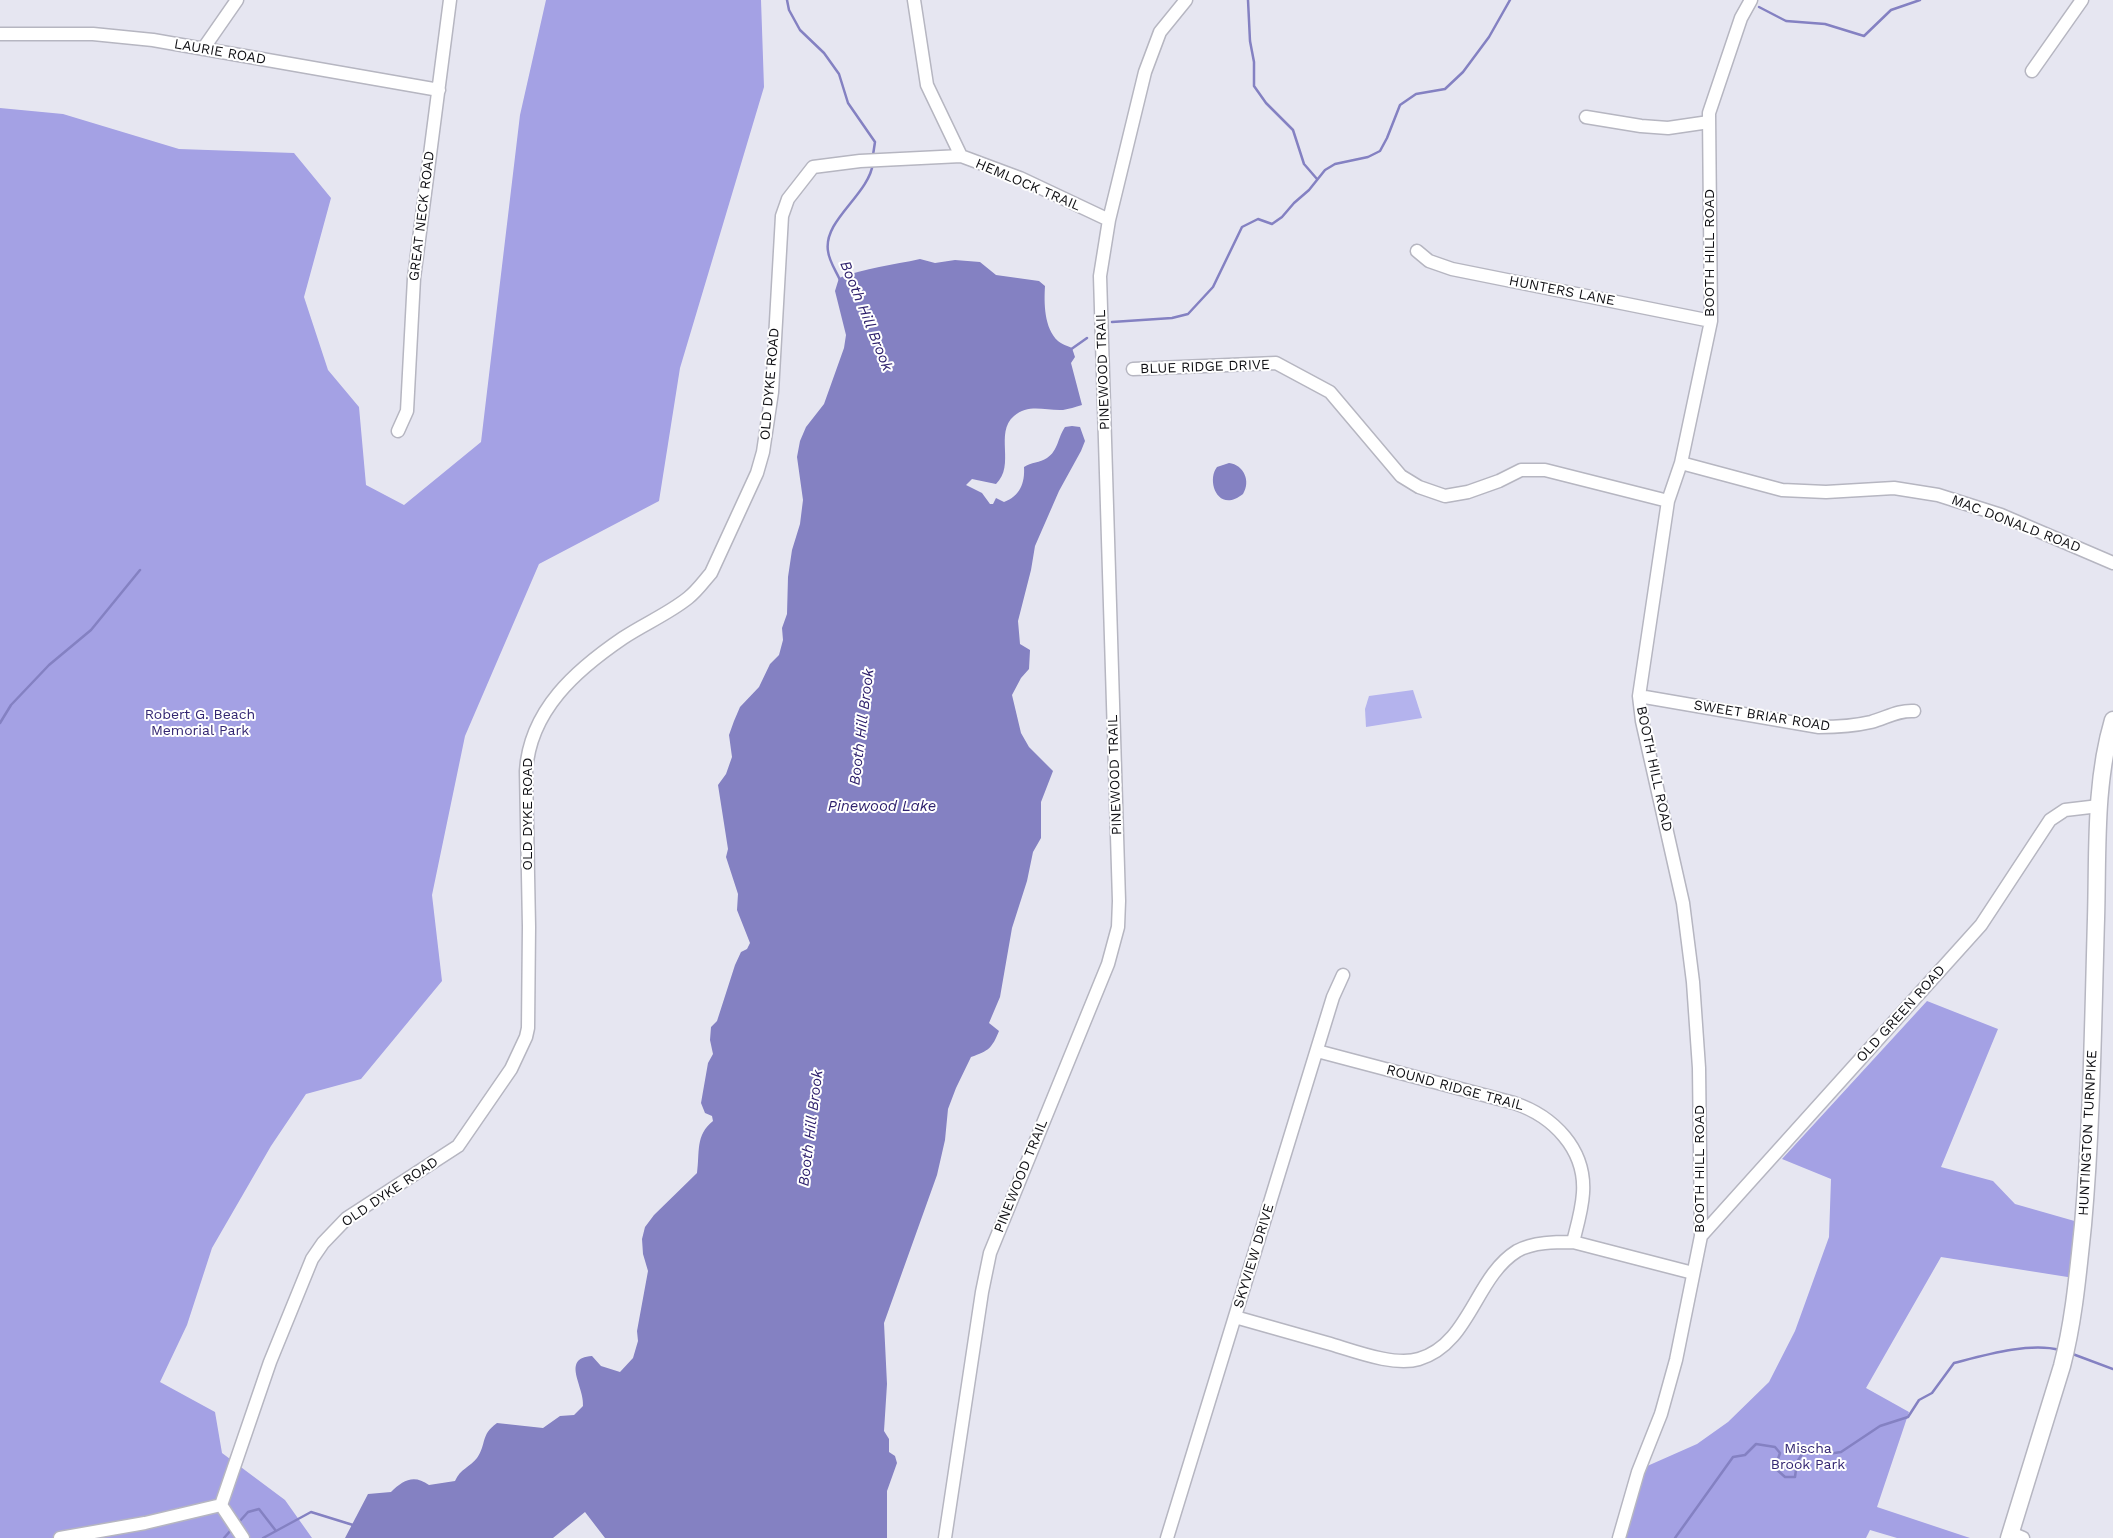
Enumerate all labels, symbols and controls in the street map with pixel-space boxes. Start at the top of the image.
street label: LAURIE ROAD [173,36,267,68]
street label: GREAT NECK ROAD [406,150,438,282]
street label: HEMLOCK TRAIL [973,155,1083,215]
street label: BOOTH HILL ROAD [1702,189,1718,317]
water label: Booth Hill Brook [836,258,896,374]
street label: HUNTERS LANE [1508,272,1616,310]
street label: PINEWOOD TRAIL [1093,309,1113,431]
street label: OLD DYKE ROAD [757,327,783,441]
street label: BLUE RIDGE DRIVE [1140,356,1270,378]
street label: MAC DONALD ROAD [1949,492,2083,556]
water label: Booth Hill Brook [846,668,878,786]
street label: SWEET BRIAR ROAD [1692,697,1832,735]
street label: BOOTH HILL ROAD [1632,705,1676,833]
park label: Robert G. Beach Memorial Park [145,707,255,740]
street label: PINEWOOD TRAIL [1105,714,1125,836]
street label: OLD DYKE ROAD [520,758,536,870]
water label: Pinewood Lake [828,798,936,816]
street label: OLD GREEN ROAD [1853,962,1949,1066]
street label: HUNTINGTON TURNPIKE [2075,1050,2101,1216]
street label: ROUND RIDGE TRAIL [1384,1062,1526,1114]
water label: Booth Hill Brook [795,1069,827,1187]
street label: BOOTH HILL ROAD [1692,1105,1708,1233]
street label: PINEWOOD TRAIL [991,1117,1051,1235]
street label: OLD DYKE ROAD [339,1153,441,1231]
street label: SKYVIEW DRIVE [1230,1202,1278,1310]
park label: Mischa Brook Park [1771,1441,1845,1474]

